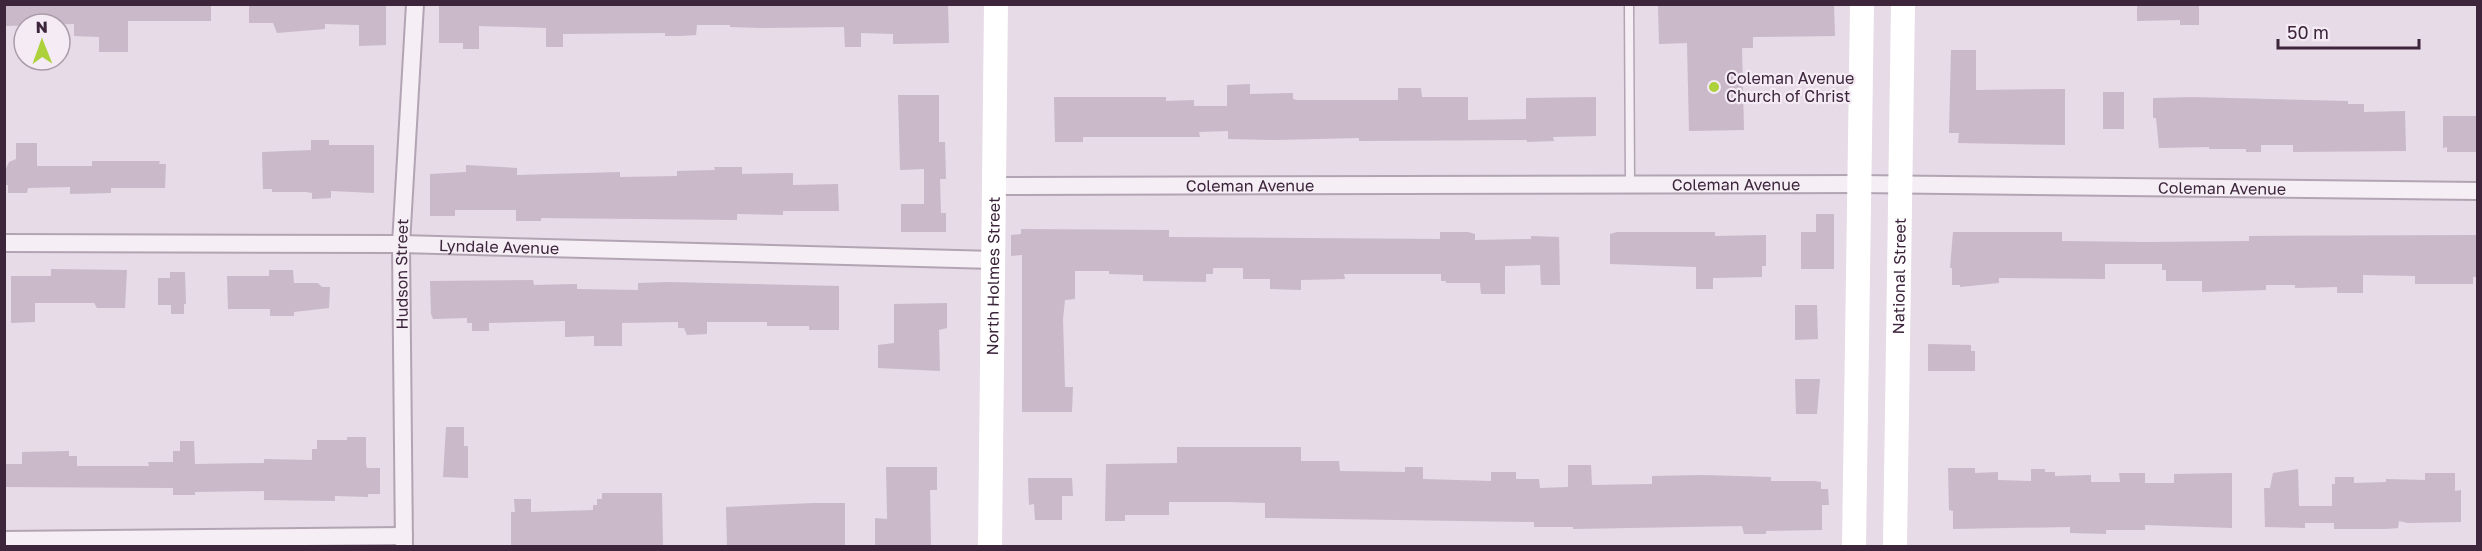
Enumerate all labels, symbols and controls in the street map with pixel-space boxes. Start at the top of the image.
north arrow [12,12,72,72]
scale bar [2278,12,2419,50]
text: N [35,17,48,37]
text: 50 m [2287,21,2329,43]
place label: Coleman Avenue Church of Christ [1726,68,1854,106]
marker: Coleman Avenue Church of Christ [1707,80,1721,94]
street label: Coleman Avenue [1672,174,1800,194]
street label: Coleman Avenue [1186,175,1314,196]
street label: Coleman Avenue [2158,177,2286,199]
street label: North Holmes Street [982,196,1004,356]
street label: National Street [1888,217,1910,335]
street label: Hudson Street [391,218,412,330]
street label: Lyndale Avenue [439,235,559,258]

